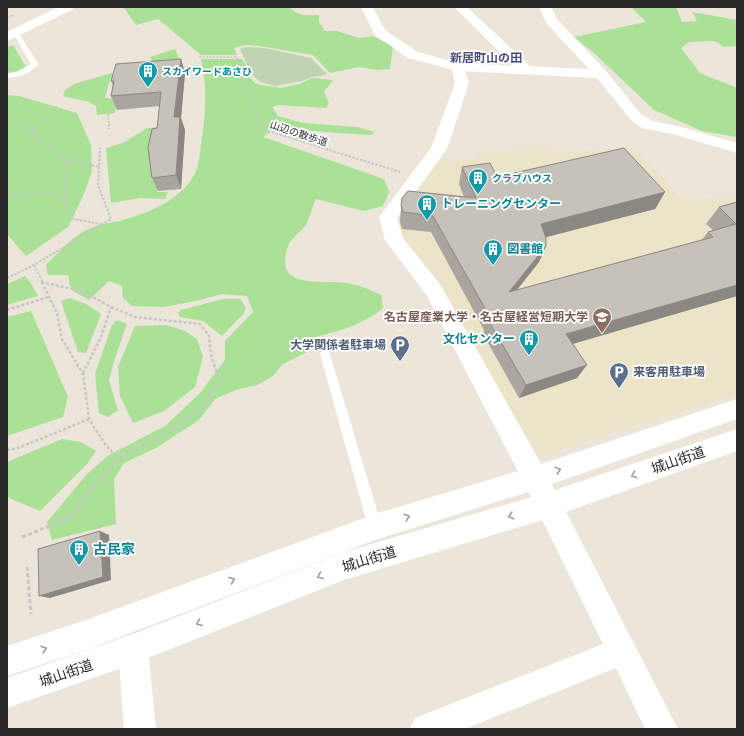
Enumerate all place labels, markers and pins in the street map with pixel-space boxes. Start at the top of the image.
building icon: スカイワードあさひ [137,60,159,88]
place label: スカイワードあさひ [162,65,252,77]
building icon: クラブハウス [467,167,489,195]
place label: クラブハウス [492,172,552,184]
building icon: トレーニングセンター [416,193,438,221]
place label: トレーニングセンター [441,196,561,211]
building icon: 図書館 [482,238,504,266]
place label: 図書館 [507,241,543,256]
school or university icon: 名古屋産業大学・名古屋経営短期大学 [591,306,613,334]
place label: 名古屋産業大学・名古屋経営短期大学 [384,309,588,324]
building icon: 文化センター [518,328,540,356]
place label: 文化センター [443,331,515,346]
parking icon: 大学関係者駐車場 [389,334,411,362]
place label: 大学関係者駐車場 [290,337,386,352]
parking icon: 来客用駐車場 [608,361,630,389]
place label: 来客用駐車場 [633,364,705,379]
building icon: 古民家 [68,538,90,566]
place label: 古民家 [93,540,135,557]

